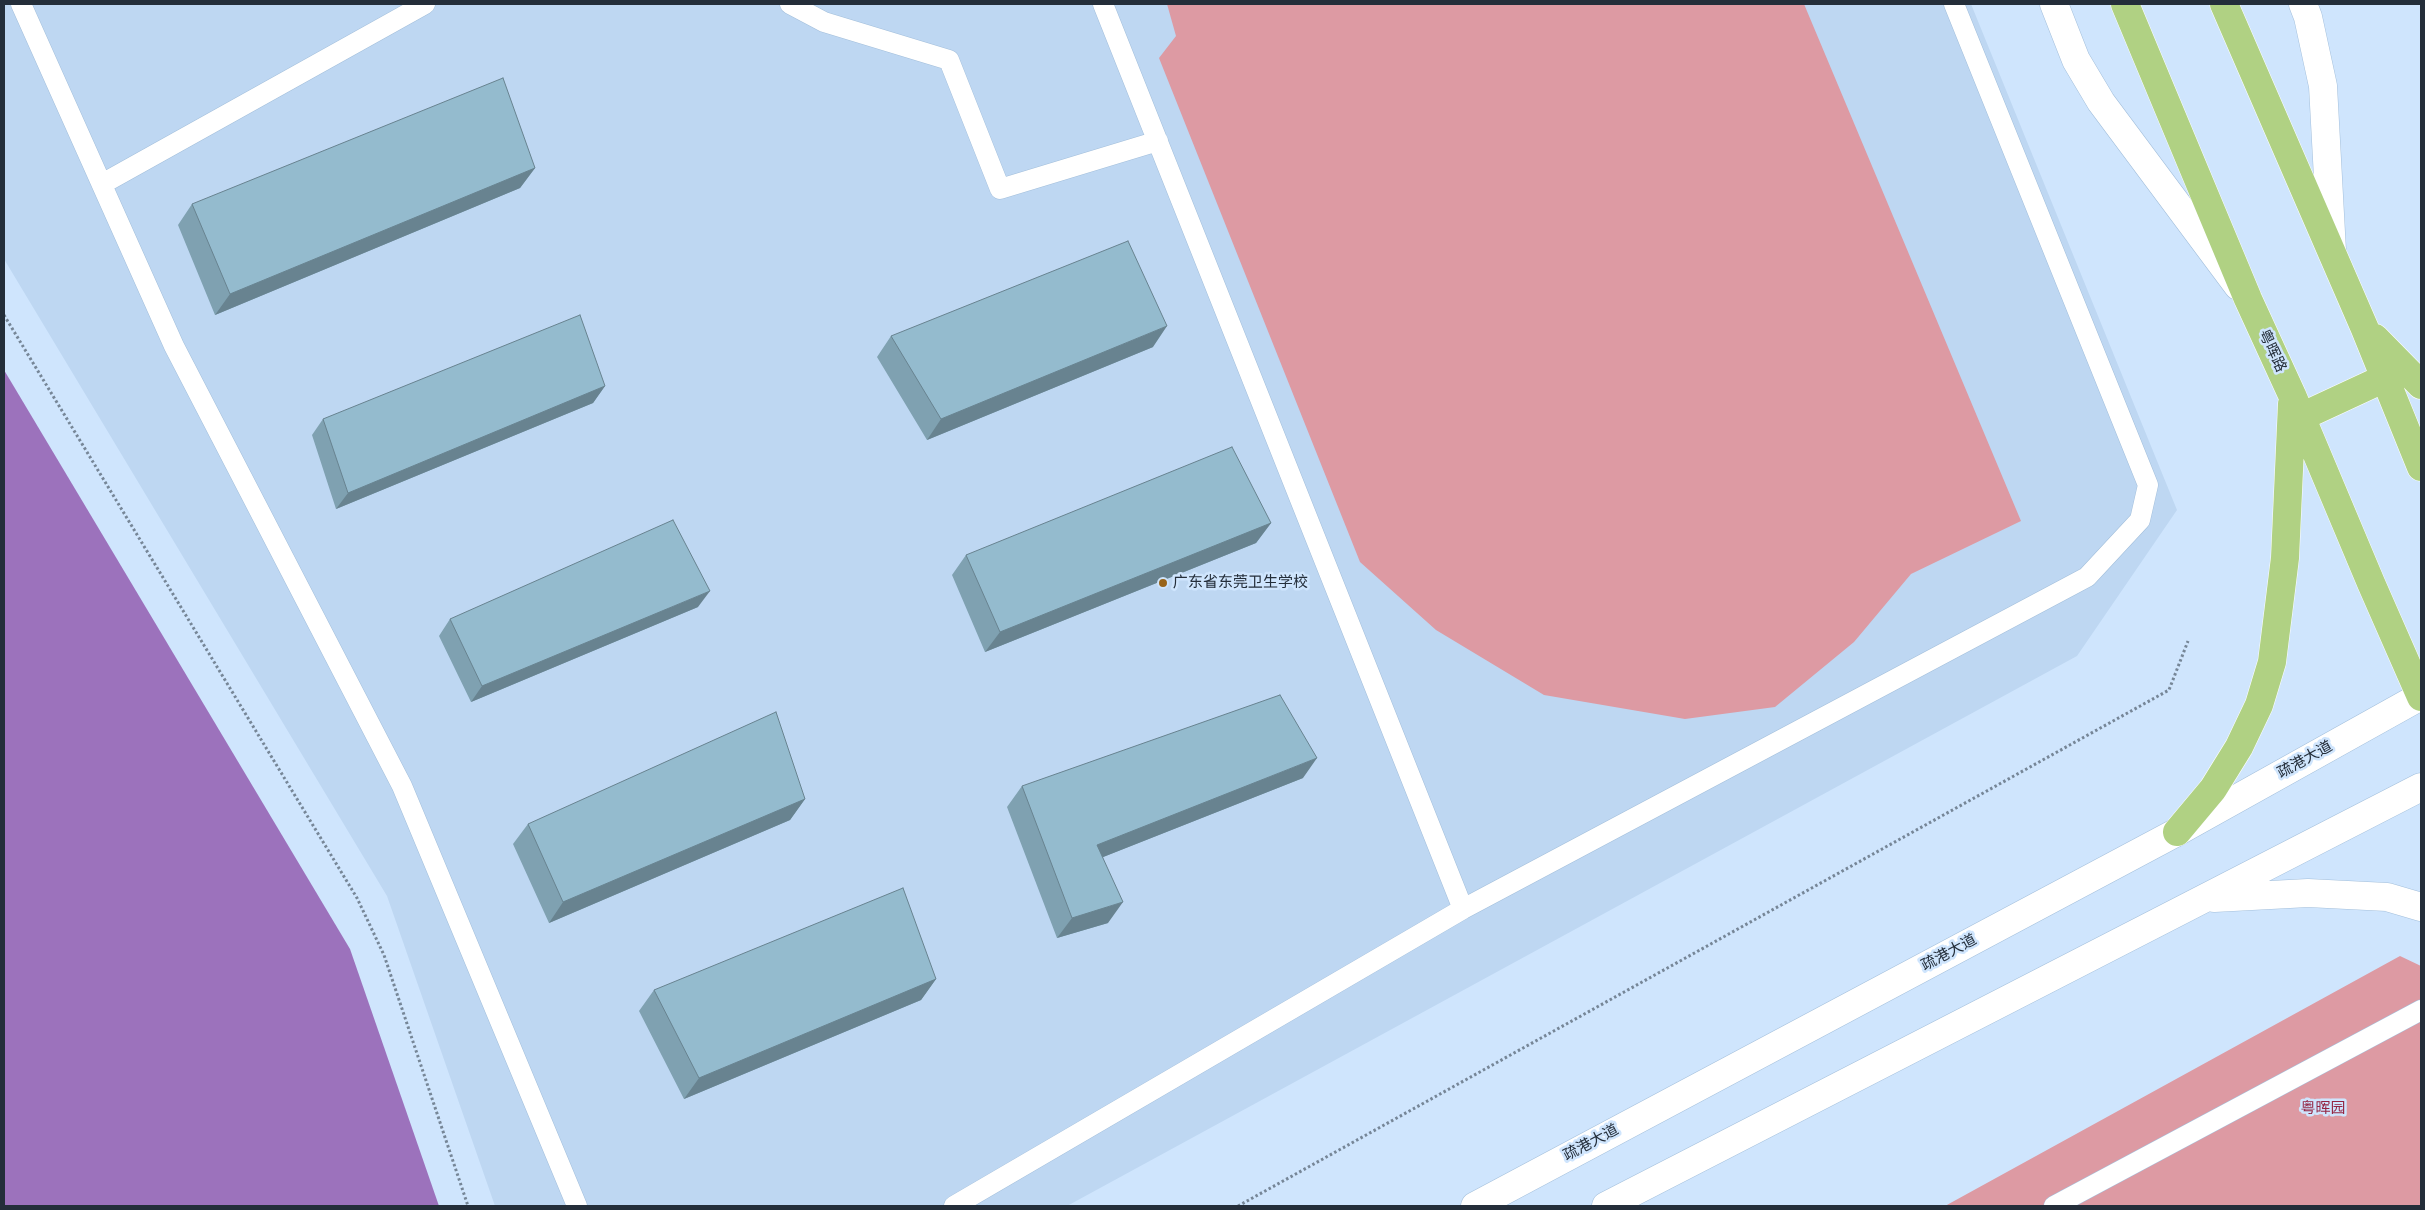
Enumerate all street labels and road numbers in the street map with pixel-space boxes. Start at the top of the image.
street label: 粤晖路 [2254,327,2290,375]
street label: 疏港大道 [2274,738,2336,782]
street label: 疏港大道 [1918,931,1980,975]
street label: 疏港大道 [1560,1121,1622,1165]

